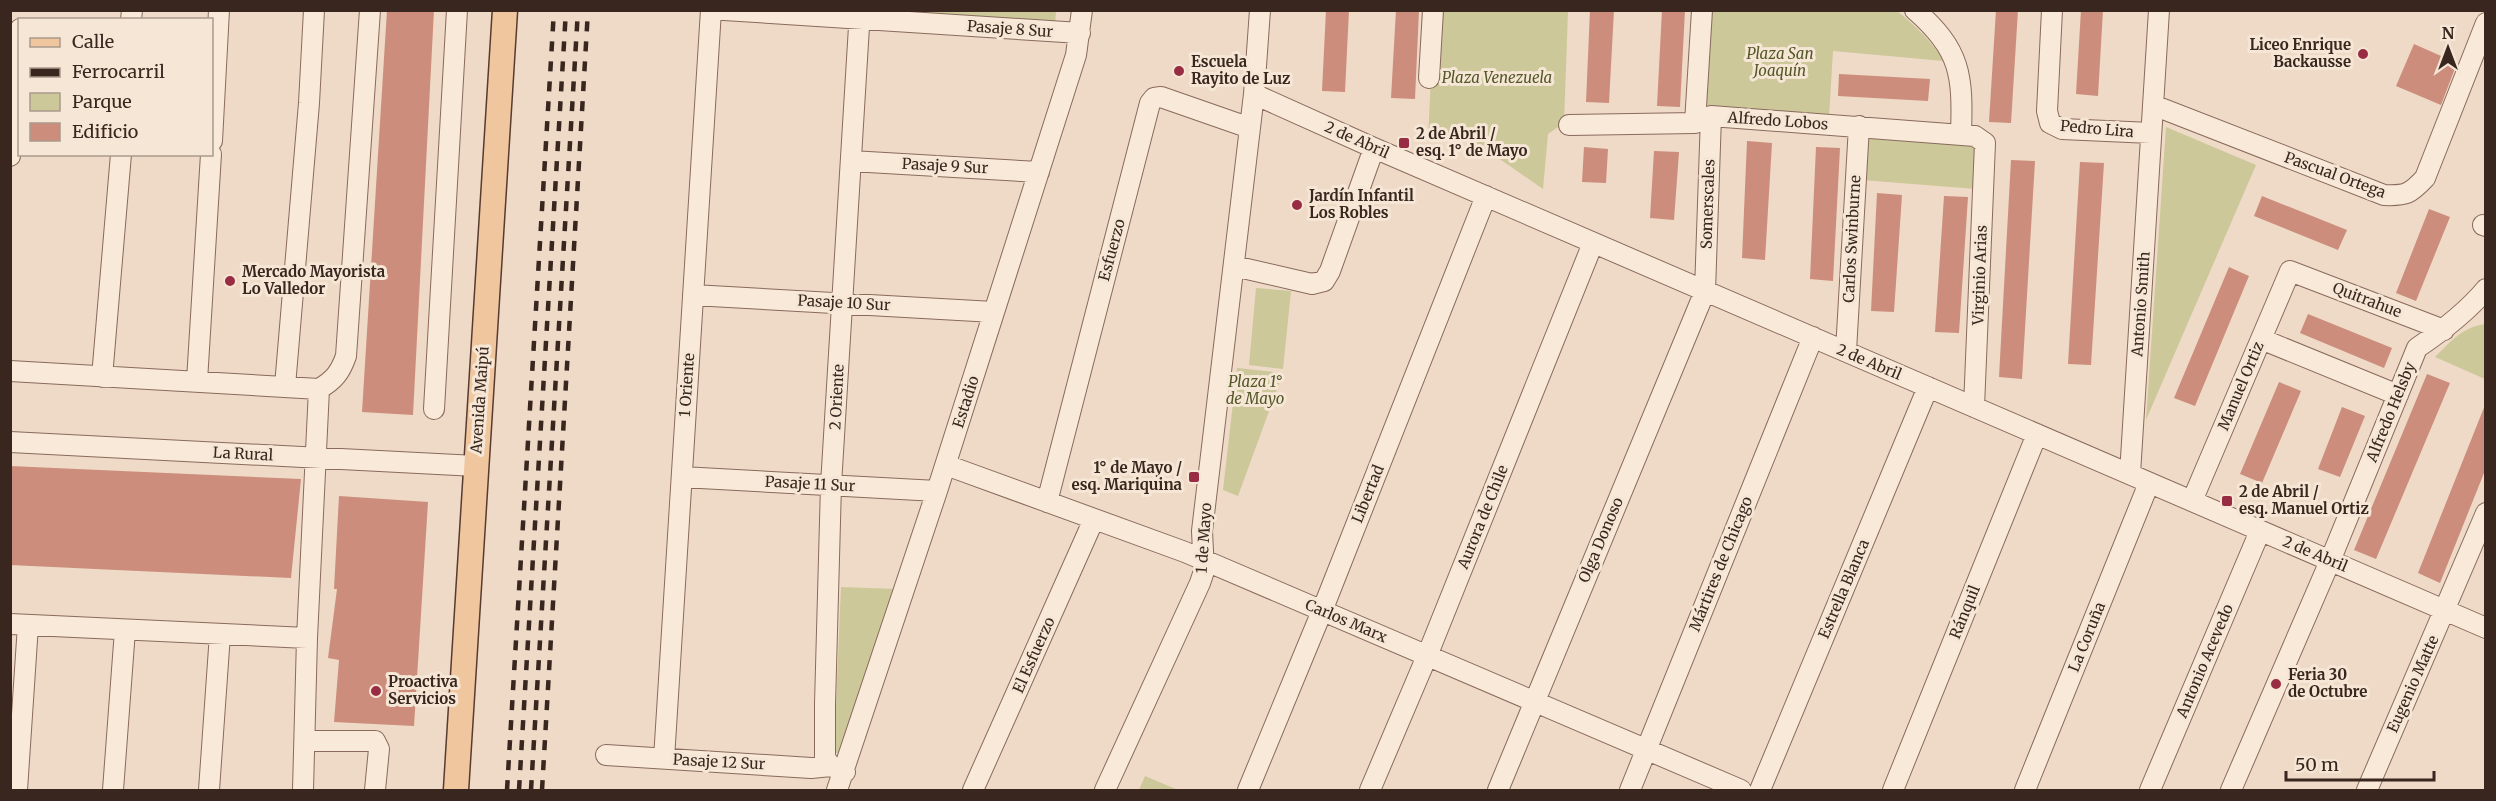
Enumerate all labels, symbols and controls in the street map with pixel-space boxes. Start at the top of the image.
street label: Pasaje 8 Sur [966,16,1054,41]
legend [18,18,213,156]
north arrow [2418,18,2478,78]
text: N [2442,23,2455,43]
text: Calle [72,30,114,53]
place label: Liceo Enrique Backausse [2249,35,2351,71]
park label: Plaza San Joaquín [1746,44,1814,80]
marker: Liceo Enrique Backausse [2356,47,2370,61]
place label: Escuela Rayito de Luz [1191,52,1290,88]
text: Ferrocarril [72,60,165,83]
marker: Escuela Rayito de Luz [1172,64,1186,78]
park label: Plaza Venezuela [1442,68,1552,87]
text: Parque [72,90,132,113]
street label: Alfredo Lobos [1726,107,1829,133]
street label: Pedro Lira [2059,116,2135,141]
street label: 2 de Abril [1322,117,1393,162]
text: Edificio [72,120,138,143]
place label: 2 de Abril / esq. 1° de Mayo [1416,124,1528,160]
marker: 2 de Abril / esq. 1° de Mayo [1397,136,1411,150]
street label: Pascual Ortega [2282,147,2388,202]
street label: Pasaje 9 Sur [901,154,989,177]
street label: Somerscales [1696,159,1719,249]
street label: Carlos Swinburne [1839,175,1864,303]
place label: Jardín Infantil Los Robles [1308,186,1414,222]
marker: Jardín Infantil Los Robles [1290,198,1304,212]
street label: Esfuerzo [1094,217,1129,283]
street label: Virginio Arias [1968,225,1991,326]
street label: Antonio Smith [2127,251,2154,358]
place label: Mercado Mayorista Lo Valledor [242,262,386,298]
marker: Mercado Mayorista Lo Valledor [223,274,237,288]
street label: Quitrahue [2330,278,2405,321]
street label: Pasaje 10 Sur [797,291,891,314]
street label: 2 de Abril [1834,339,1905,384]
street label: Manuel Ortiz [2213,339,2268,433]
street label: Avenida Maipú [466,346,493,455]
street label: 1 Oriente [675,352,698,417]
street label: Alfredo Helsby [2361,359,2419,466]
street label: 2 Oriente [825,363,848,430]
park label: Plaza 1° de Mayo [1226,372,1284,408]
street label: Estadio [948,373,983,430]
street label: La Rural [212,442,274,465]
place label: 1° de Mayo / esq. Mariquina [1071,458,1183,494]
street label: Libertad [1347,462,1388,526]
street label: Aurora de Chile [1453,462,1512,572]
marker: 1° de Mayo / esq. Mariquina [1187,470,1201,484]
street label: Pasaje 11 Sur [764,472,856,495]
place label: 2 de Abril / esq. Manuel Ortiz [2239,482,2369,518]
street label: Mártires de Chicago [1685,493,1756,634]
street label: Olga Donoso [1574,494,1627,585]
marker: 2 de Abril / esq. Manuel Ortiz [2220,494,2234,508]
street label: 1 de Mayo [1192,502,1215,574]
street label: 2 de Abril [2280,531,2351,576]
street label: Estrella Blanca [1814,536,1873,641]
street label: Ránquil [1945,582,1984,641]
street label: Carlos Marx [1302,595,1390,646]
street label: La Coruña [2064,599,2109,675]
street label: Antonio Acevedo [2172,601,2237,721]
street label: El Esfuerzo [1008,614,1059,696]
street label: Eugenio Matte [2383,632,2443,735]
place label: Feria 30 de Octubre [2288,665,2367,701]
place label: Proactiva Servicios [388,672,459,708]
marker: Feria 30 de Octubre [2269,677,2283,691]
marker: Proactiva Servicios [369,684,383,698]
scale bar [2286,744,2434,782]
street label: Pasaje 12 Sur [672,750,766,773]
text: 50 m [2295,753,2339,776]

